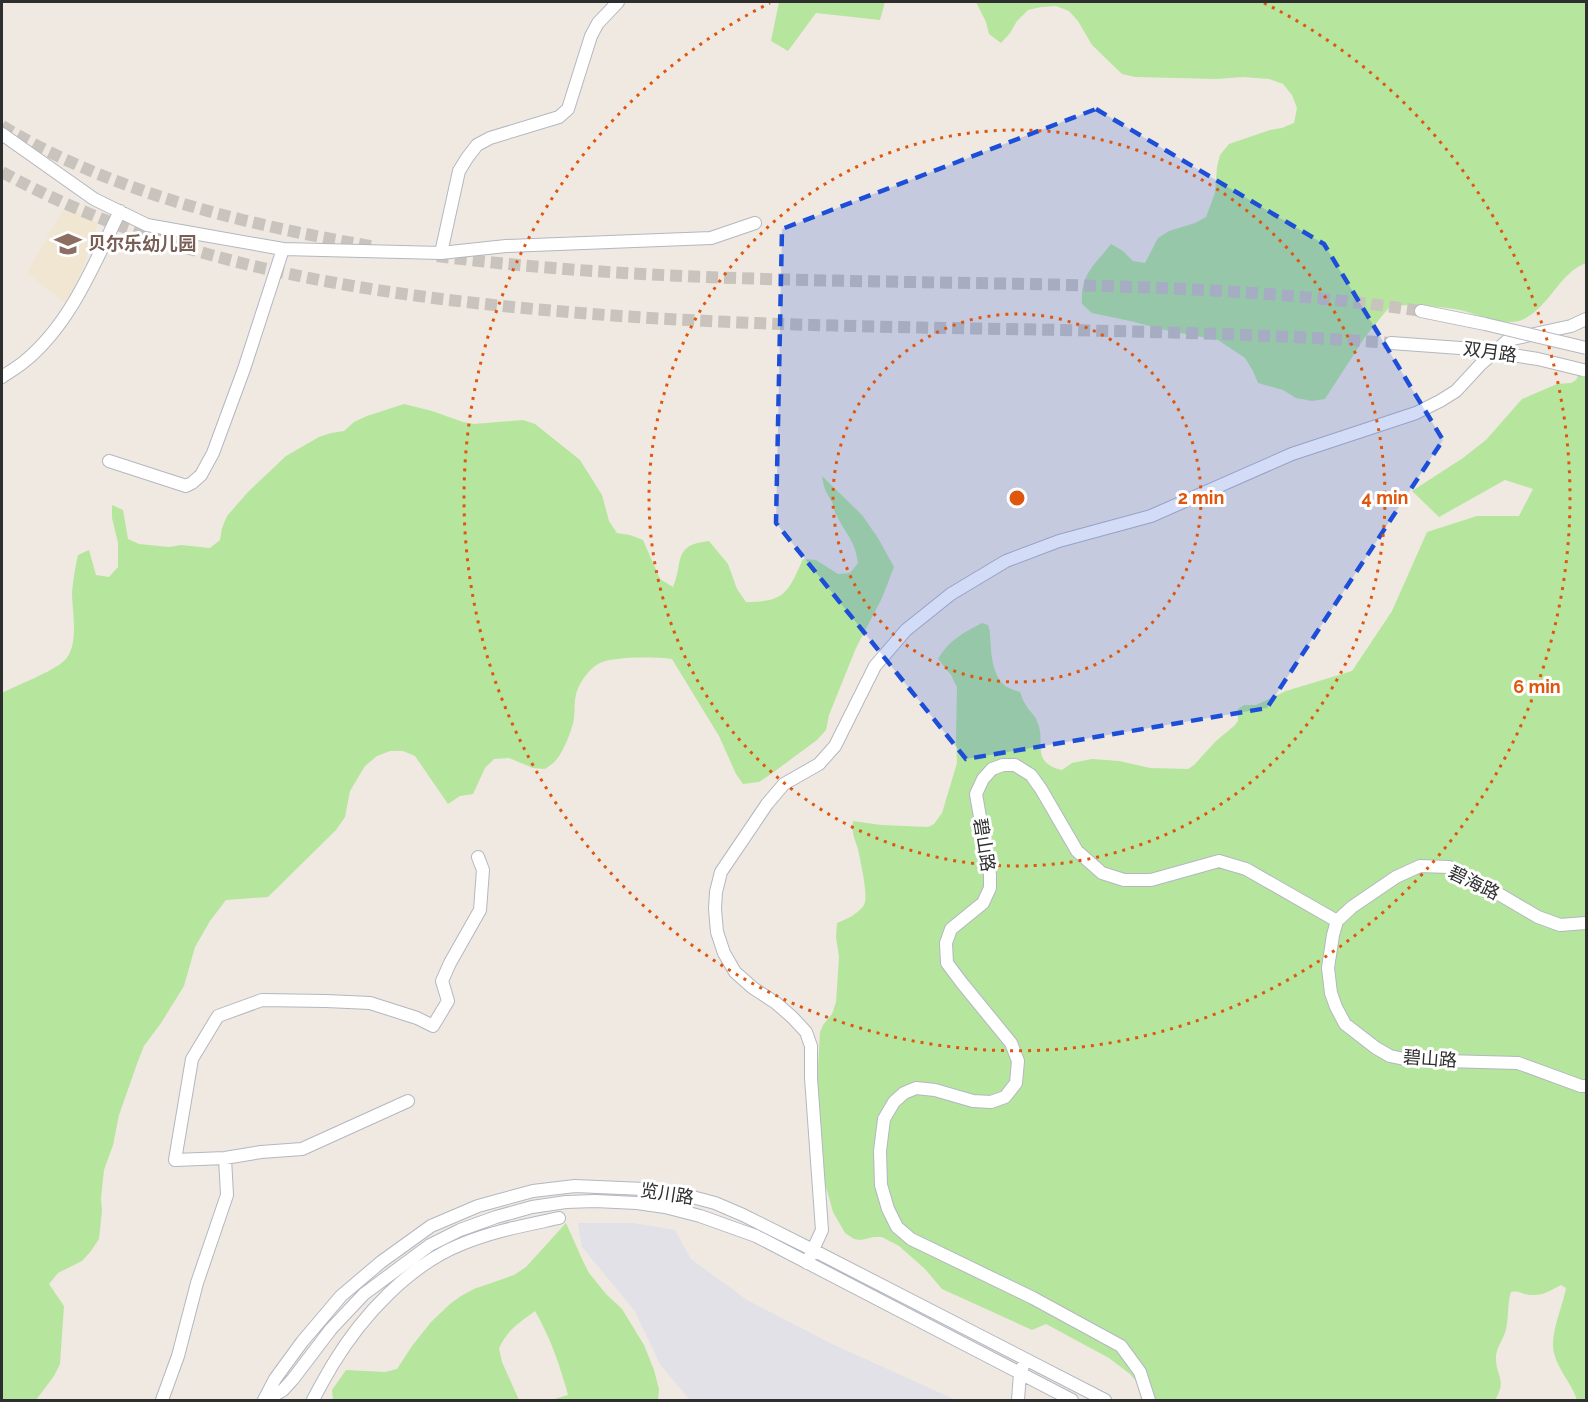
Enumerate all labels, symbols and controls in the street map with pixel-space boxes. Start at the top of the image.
school or university icon: 贝尔乐幼儿园 [53,229,83,259]
place label: 贝尔乐幼儿园 [88,233,196,254]
street label: 双月路 [1462,337,1518,366]
text: 2 min [1178,487,1224,508]
text: 4 min [1362,487,1408,508]
centre of rings [1007,488,1027,508]
text: 6 min [1513,676,1561,697]
street label: 碧山路 [970,817,999,873]
street label: 碧海路 [1445,861,1503,904]
street label: 碧山路 [1402,1046,1458,1071]
street label: 览川路 [639,1179,695,1208]

